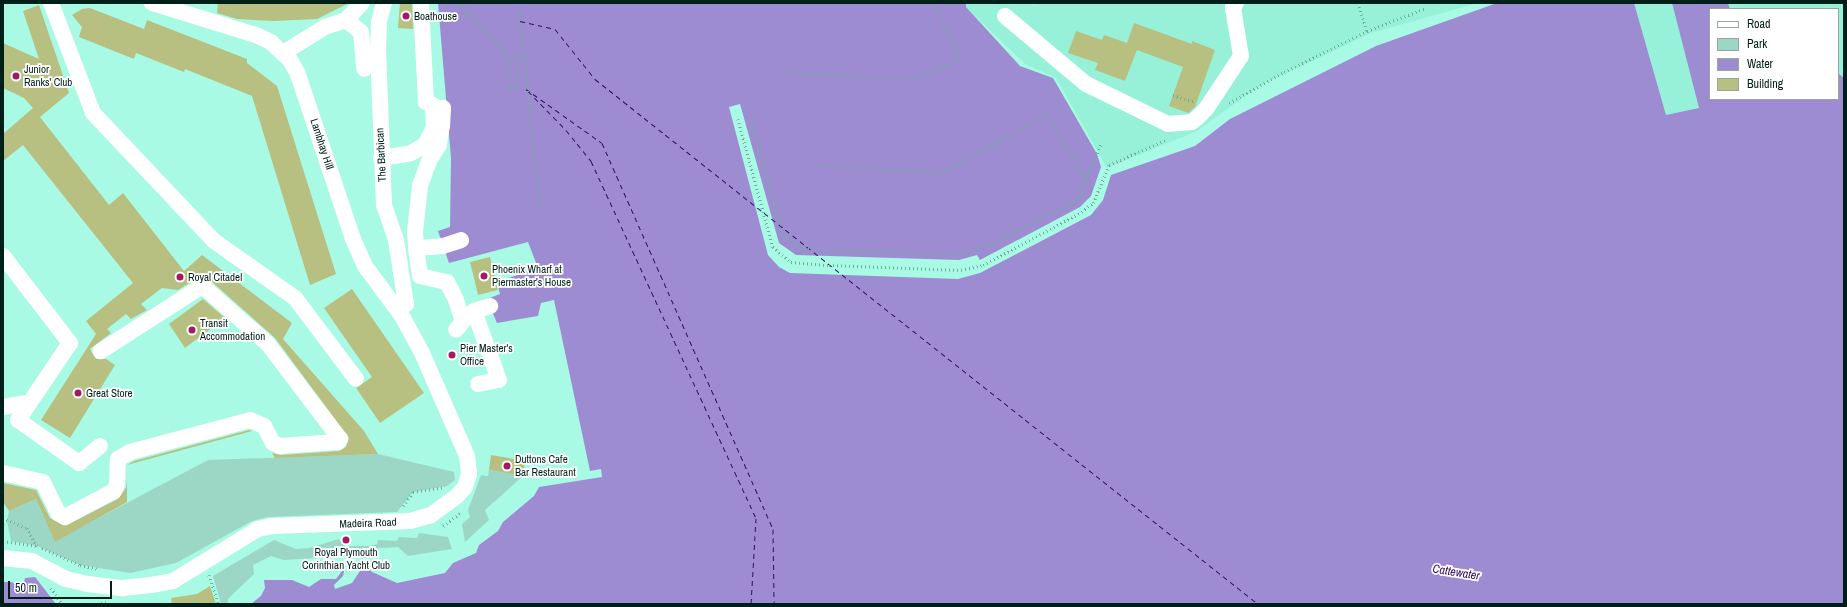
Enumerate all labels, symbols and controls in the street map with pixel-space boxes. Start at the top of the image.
legend [1709,8,1839,100]
place label: Boathouse [414,9,457,23]
marker: Boathouse [401,11,411,21]
text: Road [1747,16,1771,32]
text: Park [1747,36,1767,52]
text: Water [1747,56,1773,72]
place label: Junior Ranks' Club [24,63,72,89]
marker: Junior Ranks' Club [11,71,21,81]
text: Building [1747,76,1783,92]
street label: Lambhay Hill [308,117,336,171]
street label: The Barbican [373,128,389,182]
place label: Phoenix Wharf at Piermaster's House [492,263,571,289]
place label: Royal Citadel [188,270,242,284]
marker: Phoenix Wharf at Piermaster's House [479,271,489,281]
marker: Royal Citadel [175,272,185,282]
place label: Transit Accommodation [200,317,265,343]
marker: Transit Accommodation [187,325,197,335]
place label: Pier Master's Office [460,342,513,368]
marker: Pier Master's Office [447,350,457,360]
place label: Great Store [86,386,133,400]
marker: Great Store [73,388,83,398]
place label: Duttons Cafe Bar Restaurant [515,453,576,479]
marker: Duttons Cafe Bar Restaurant [502,461,512,471]
street label: Madeira Road [339,515,397,531]
marker: Royal Plymouth Corinthian Yacht Club [341,535,351,545]
place label: Royal Plymouth Corinthian Yacht Club [302,546,390,572]
water label: Cattewater [1431,562,1481,584]
scale bar [10,573,114,599]
text: 50 m [15,580,37,596]

